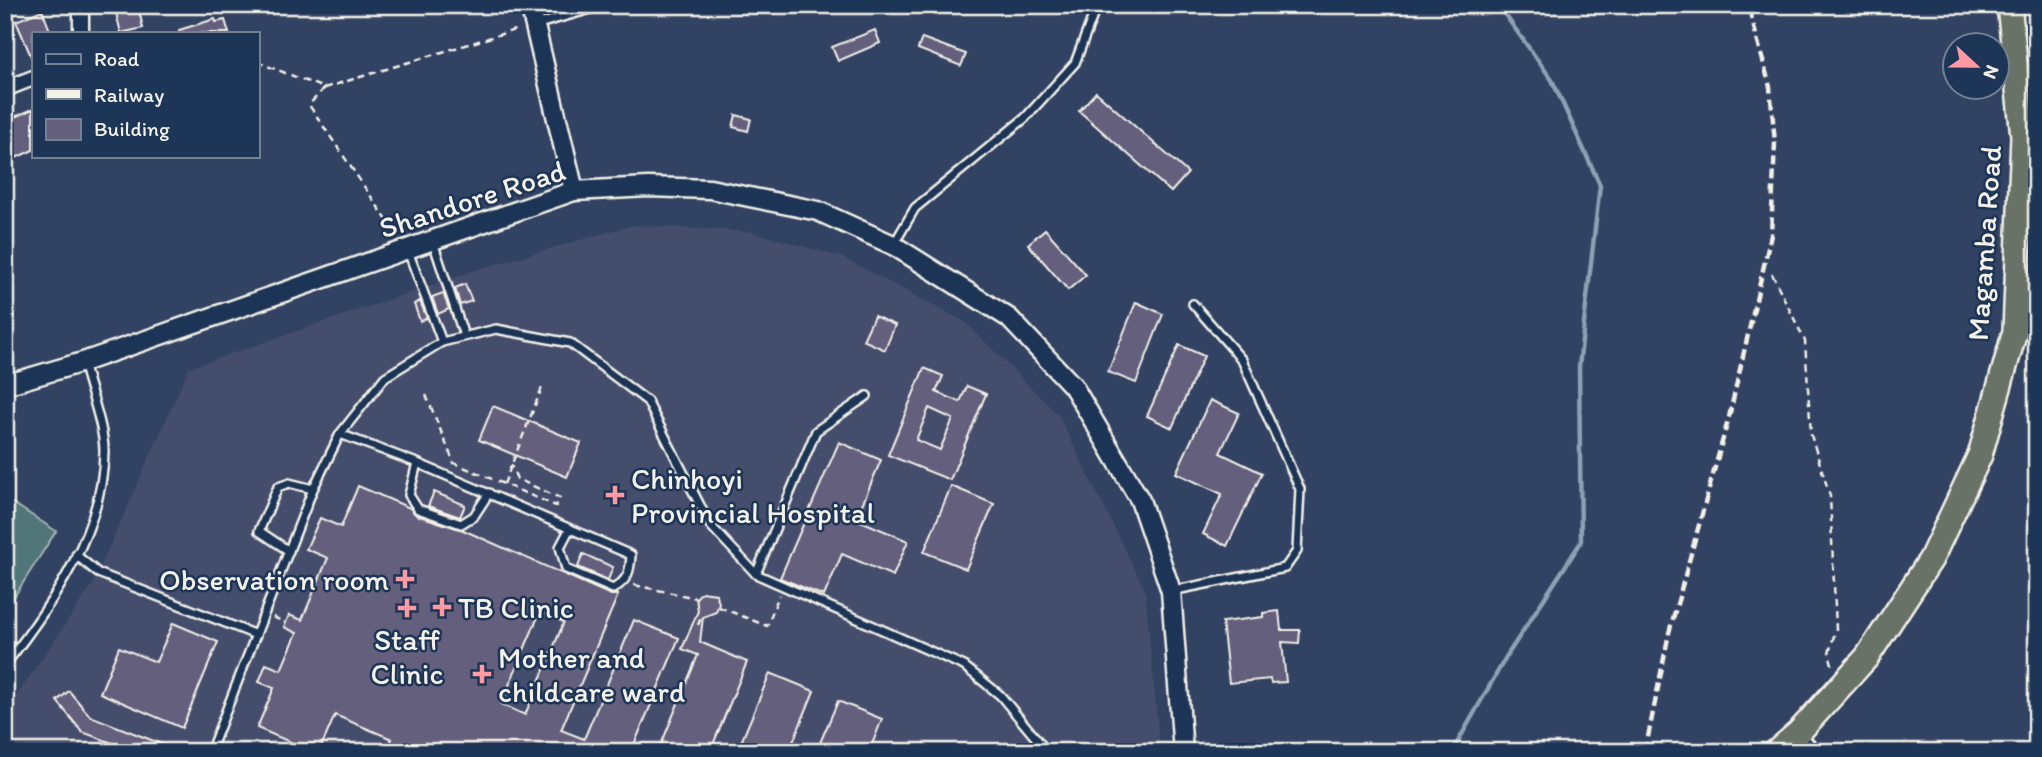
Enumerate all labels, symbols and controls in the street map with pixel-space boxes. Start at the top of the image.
legend [32,32,259,158]
north arrow [1940,32,2010,102]
text: Road [94,46,140,71]
text: N [1978,62,2004,82]
text: Railway [94,82,164,107]
text: Building [94,116,170,141]
street label: Magamba Road [1959,143,2009,342]
street label: Shandore Road [374,152,570,246]
place label: Chinhoyi Provincial Hospital [631,460,875,531]
marker: Chinhoyi Provincial Hospital [605,485,625,505]
place label: Observation room [159,561,389,598]
marker: Observation room [395,569,415,589]
place label: TB Clinic [458,589,574,626]
marker: TB Clinic [432,597,452,617]
marker: Staff Clinic [397,598,417,618]
place label: Staff Clinic [370,621,444,692]
place label: Mother and childcare ward [498,639,685,710]
marker: Mother and childcare ward [472,664,492,684]

